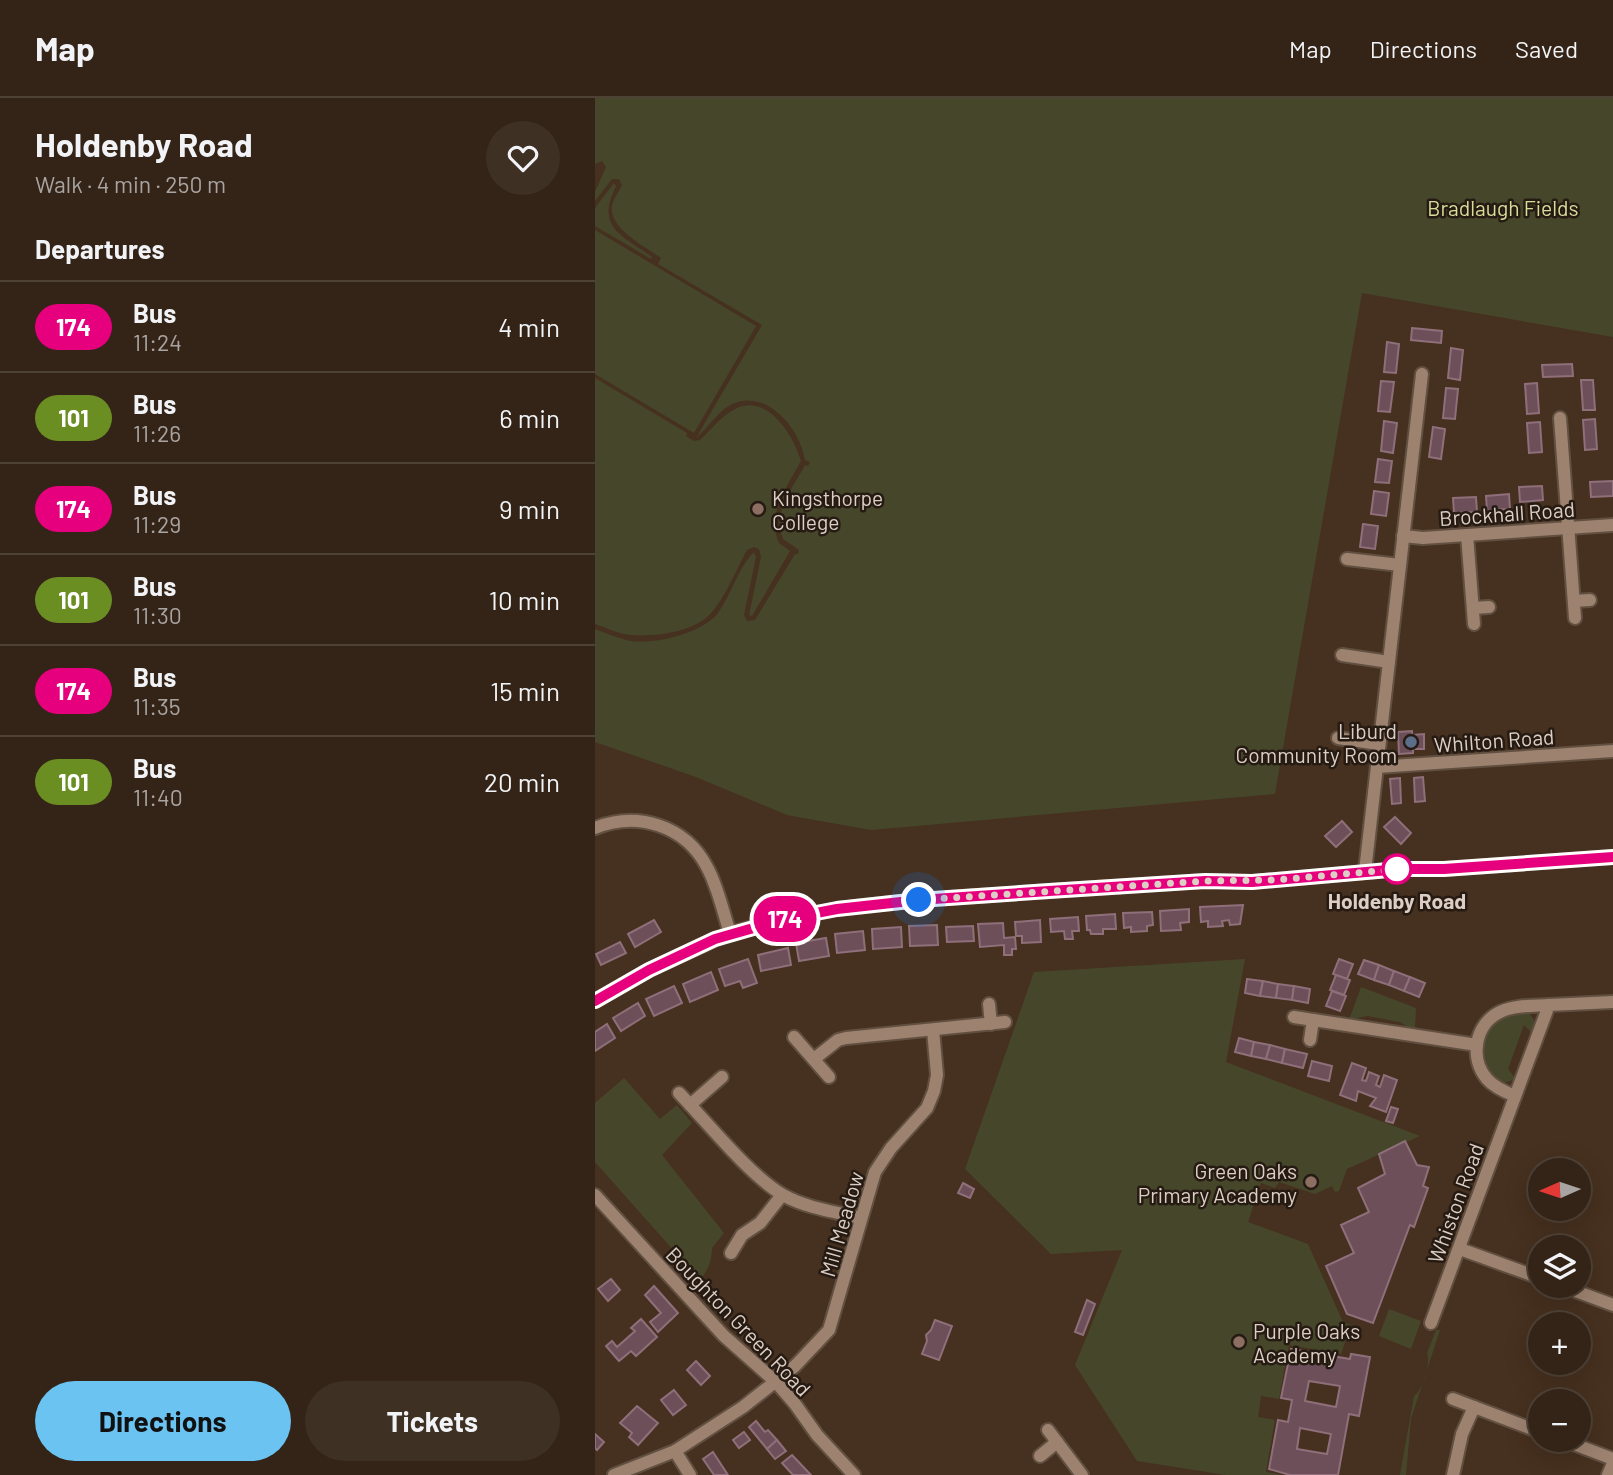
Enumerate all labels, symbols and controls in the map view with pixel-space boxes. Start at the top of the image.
text: Map [35,28,95,68]
text: Map [1289,34,1332,63]
text: Directions [1370,34,1477,63]
text: Saved [1515,34,1578,63]
button: heart [486,121,560,195]
text: Holdenby Road [35,124,253,164]
text: Walk · 4 min · 250 m [35,170,226,198]
park label: Bradlaugh Fields [1427,195,1579,220]
text: Departures [35,233,165,264]
text: Bus [133,297,176,328]
text: 4 min [498,311,560,342]
text: 174 [56,312,91,341]
text: 11:24 [133,328,182,356]
text: Bus [133,388,176,419]
text: 6 min [499,402,560,433]
text: 101 [58,403,89,432]
text: 11:26 [133,419,181,447]
text: Bus [133,479,176,510]
place label: Kingsthorpe College [772,485,883,534]
text: 9 min [499,493,560,524]
text: 174 [56,494,91,523]
street label: Brockhall Road [1438,496,1576,530]
marker: Kingsthorpe College [750,501,766,517]
text: 11:29 [133,510,181,538]
text: Bus [133,570,176,601]
text: 10 min [489,584,560,615]
text: 101 [58,585,89,614]
text: 11:30 [133,601,182,629]
text: Bus [133,661,176,692]
text: 15 min [490,675,560,706]
text: 174 [56,676,91,705]
text: 11:35 [133,692,181,720]
place label: Liburd Community Room [1236,718,1397,767]
street label: Whilton Road [1433,723,1555,757]
marker: Liburd Community Room [1403,734,1419,750]
text: Bus [133,752,176,783]
text: 20 min [484,766,560,797]
text: 101 [58,767,89,796]
text: 11:40 [133,783,183,811]
marker: Holdenby Road [1382,854,1412,884]
your location [901,882,936,917]
place label: Holdenby Road [1328,888,1466,913]
line badge: 174 [745,896,825,942]
text: 174 [768,904,802,933]
street label: Whiston Road [1422,1140,1488,1266]
place label: Green Oaks Primary Academy [1138,1158,1297,1207]
north arrow [1528,1158,1591,1222]
map controls [1528,1158,1591,1452]
street label: Mill Meadow [814,1168,868,1280]
marker: Green Oaks Primary Academy [1303,1174,1319,1190]
button: layers [1528,1235,1591,1298]
street label: Boughton Green Road [661,1241,817,1401]
button: + [1528,1312,1591,1375]
place label: Purple Oaks Academy [1253,1318,1360,1367]
marker: Purple Oaks Academy [1231,1334,1247,1350]
button: Directions [35,1381,291,1461]
button: Tickets [305,1381,560,1461]
button: − [1528,1389,1591,1452]

